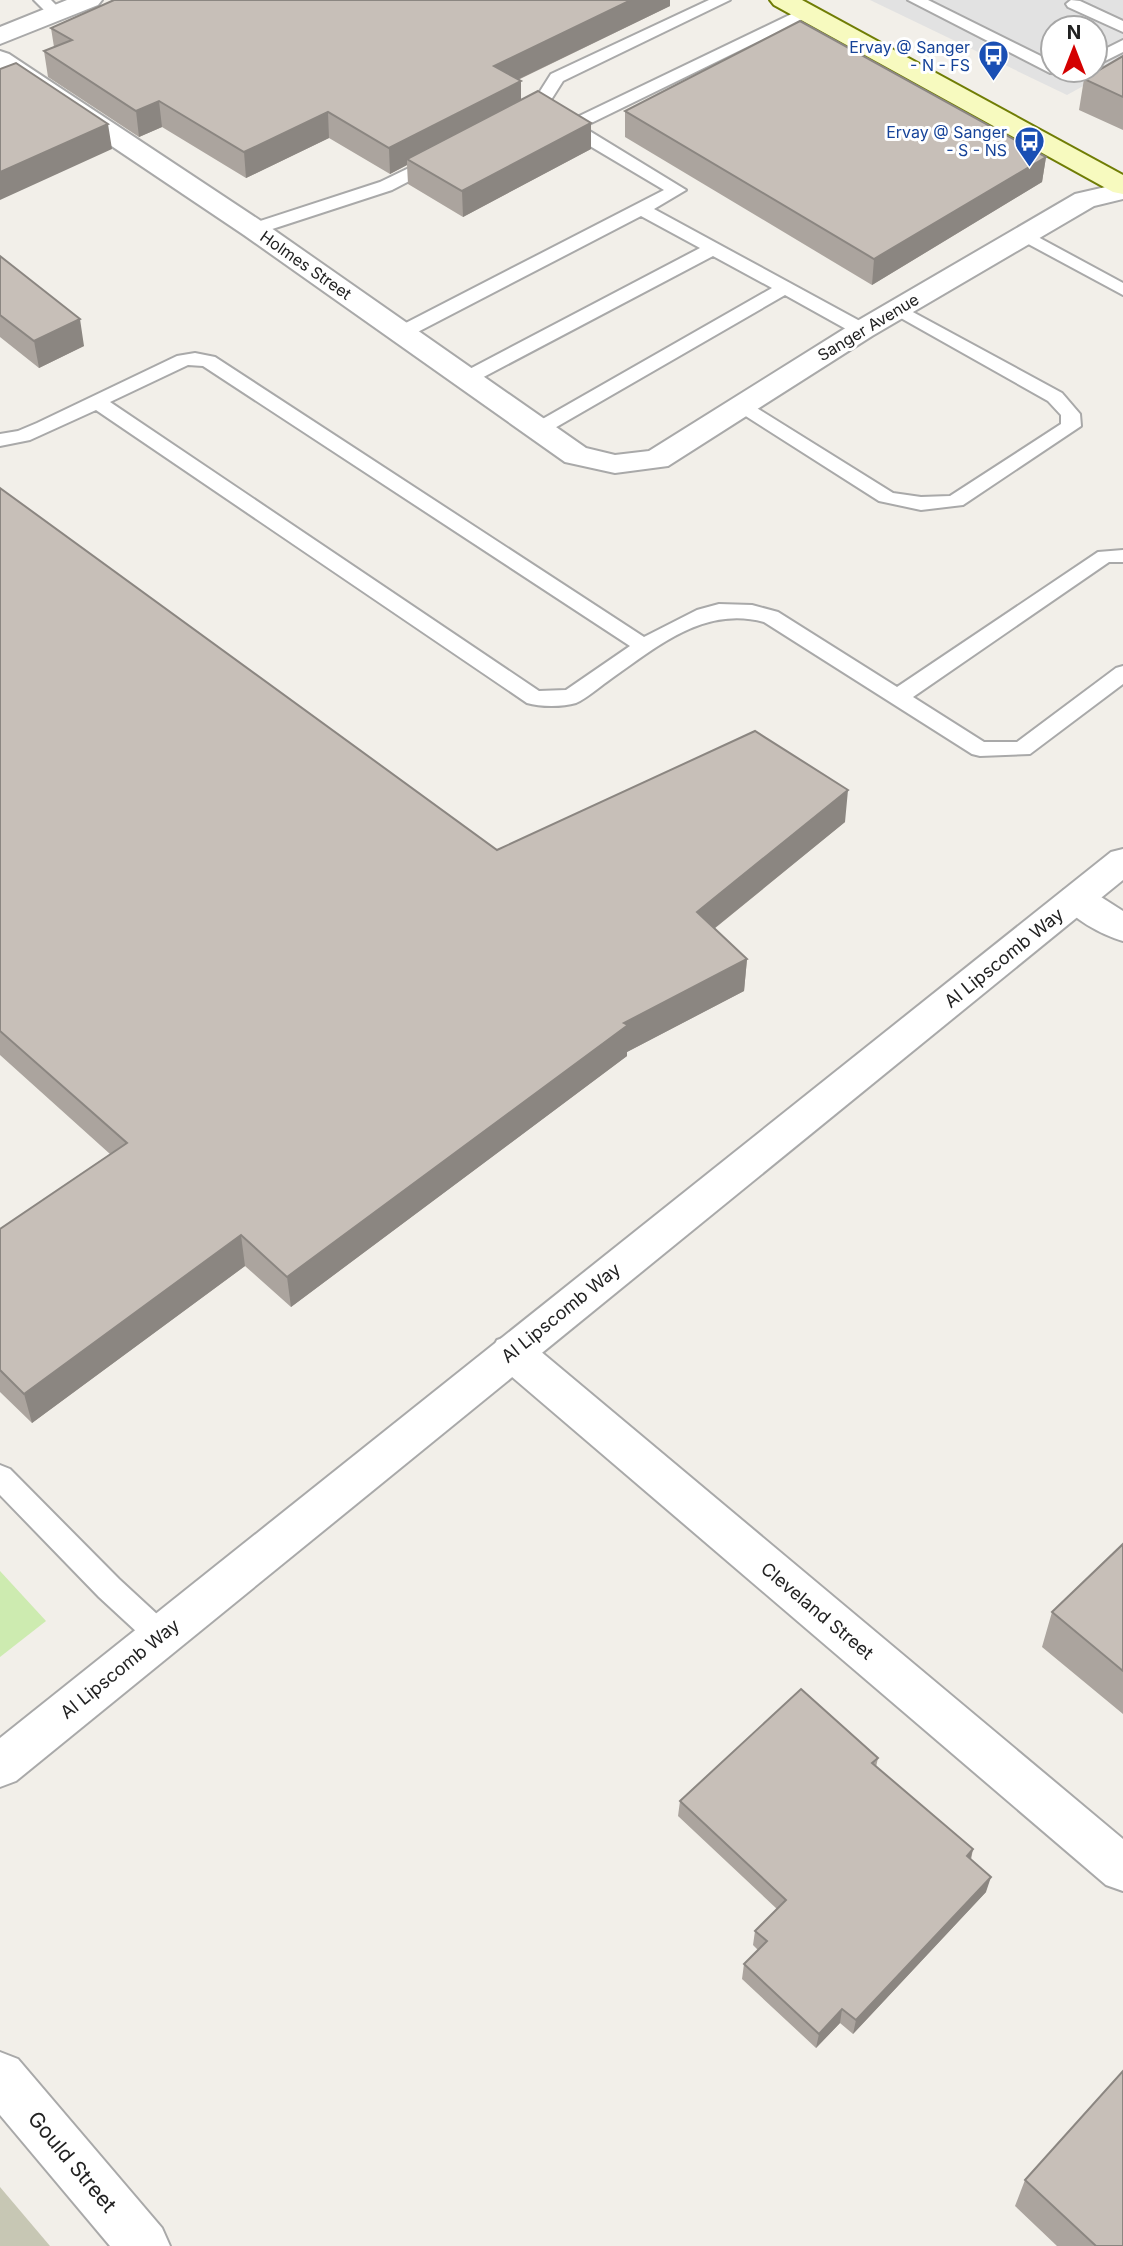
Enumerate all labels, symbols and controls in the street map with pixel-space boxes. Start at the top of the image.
north arrow [1039,14,1109,84]
text: N [1067,21,1081,44]
place label: Ervay @ Sanger - N - FS [849,37,970,75]
bus stop icon: Ervay @ Sanger - N - FS [976,39,1010,83]
place label: Ervay @ Sanger - S - NS [886,122,1007,160]
bus stop icon: Ervay @ Sanger - S - NS [1013,124,1047,168]
street label: Holmes Street [257,226,355,304]
street label: Sanger Avenue [814,289,922,365]
street label: Al Lipscomb Way [940,903,1067,1012]
street label: Al Lipscomb Way [497,1258,624,1367]
street label: Cleveland Street [757,1558,878,1664]
street label: Al Lipscomb Way [56,1614,183,1723]
street label: Gould Street [23,2106,122,2217]

